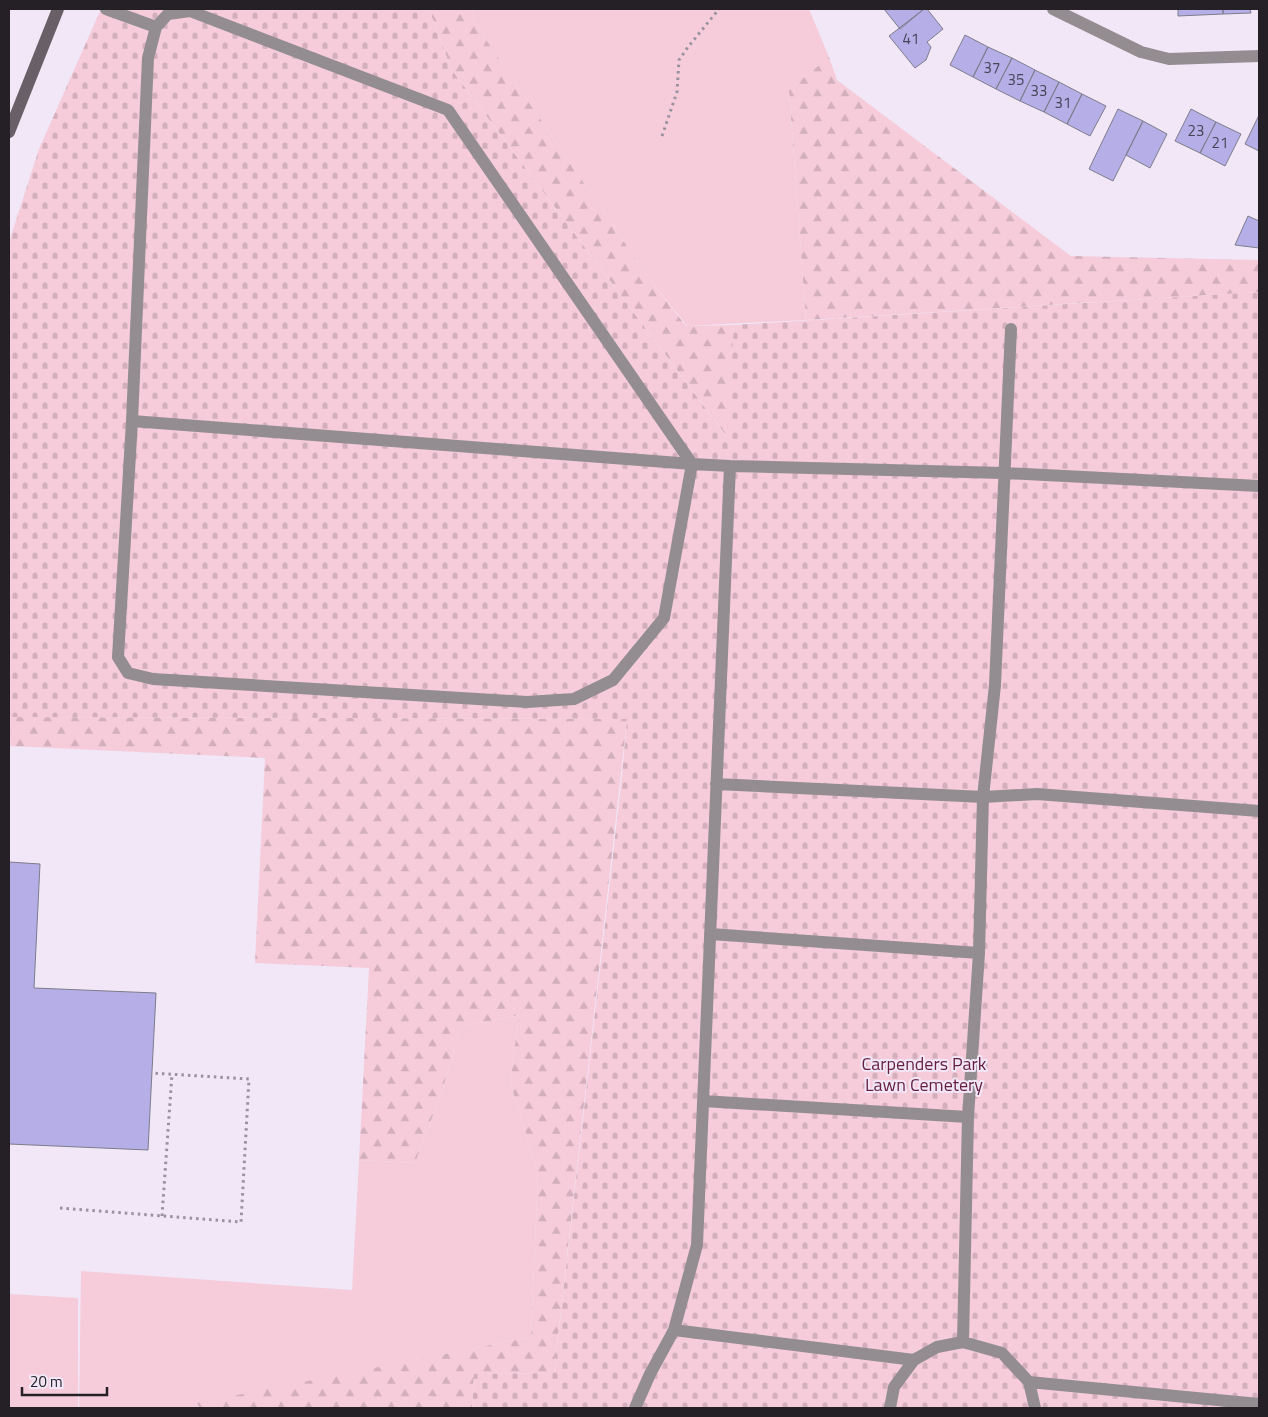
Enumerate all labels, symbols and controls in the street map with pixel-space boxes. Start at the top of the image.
house number: 41 [903,27,919,50]
house number: 37 [984,56,1000,79]
house number: 35 [1008,68,1024,91]
house number: 33 [1031,79,1047,102]
house number: 31 [1055,91,1071,114]
house number: 23 [1188,119,1204,142]
house number: 21 [1212,131,1228,154]
park label: Carpenders Park Lawn Cemetery [862,1050,987,1098]
scale bar [22,1364,108,1396]
text: 20 m [30,1370,63,1393]

